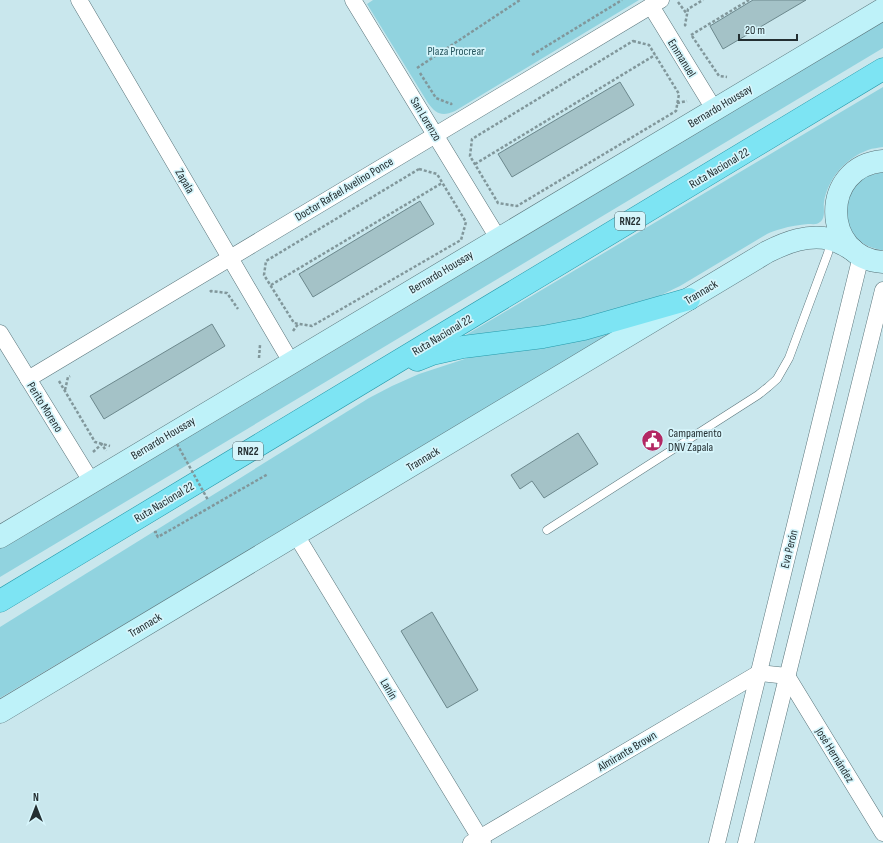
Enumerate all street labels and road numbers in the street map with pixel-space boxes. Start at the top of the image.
street label: Emmanuel [664,36,699,80]
street label: Bernardo Houssay [685,81,755,131]
street label: San Lorenzo [407,95,444,144]
street label: Ruta Nacional 22 [687,145,752,192]
street label: Doctor Rafael Avelino Ponce [292,154,396,225]
street label: Zapala [172,166,198,197]
road number: RN22 [615,212,645,230]
street label: Bernardo Houssay [406,247,476,297]
street label: Trannack [682,276,721,308]
street label: Ruta Nacional 22 [410,312,475,359]
street label: Perito Moreno [23,379,66,435]
street label: Bernardo Houssay [128,413,198,463]
road number: RN22 [233,442,263,460]
street label: Trannack [404,443,443,475]
street label: Ruta Nacional 22 [132,479,197,526]
street label: Eva Perón [777,528,802,570]
street label: Trannack [126,609,165,641]
street label: Lanín [377,676,401,702]
street label: José Hernández [811,724,858,786]
street label: Almirante Brown [594,728,660,775]

